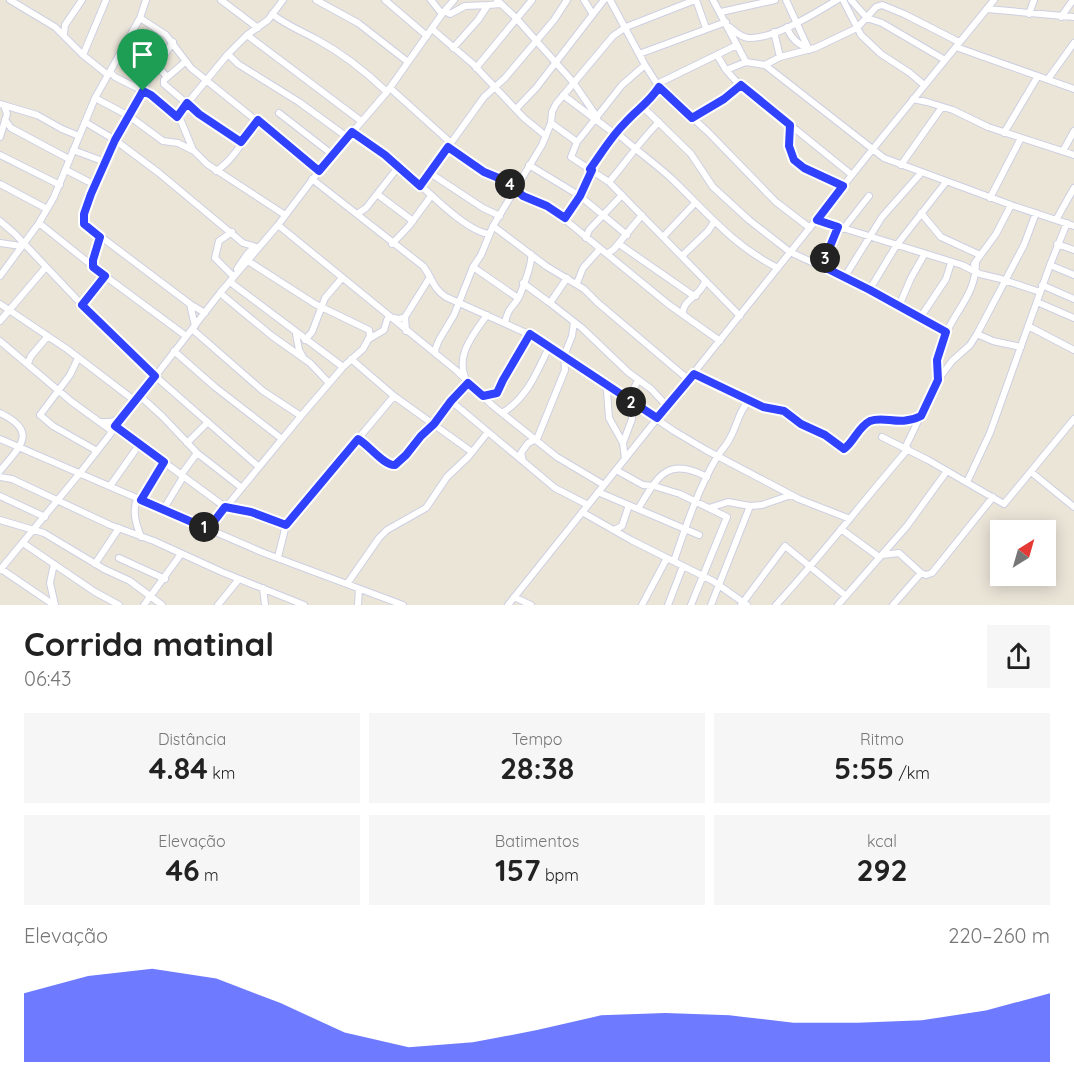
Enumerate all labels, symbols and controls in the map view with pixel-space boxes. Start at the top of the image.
pin [117,29,168,91]
icon: arrive [126,38,159,71]
pin: 4 [495,169,525,199]
text: 4 [505,174,515,194]
pin: 3 [810,243,840,273]
text: 3 [821,248,829,268]
pin: 2 [616,387,646,417]
text: 2 [626,392,636,412]
pin: 1 [189,512,219,542]
text: 1 [201,517,207,537]
north arrow [990,520,1056,586]
map controls [990,520,1056,586]
text: Corrida matinal [24,623,274,664]
button: share [987,625,1050,688]
text: 06:43 [24,666,71,691]
text: Distância [158,729,226,749]
text: Tempo [512,729,562,749]
text: Ritmo [860,729,904,749]
text: 4.84 [149,749,208,787]
text: 28:38 [500,749,574,787]
text: 5:55 [834,749,894,787]
text: km [208,763,235,783]
text: /km [894,763,930,783]
text: Elevação [158,831,226,851]
text: Batimentos [495,831,579,851]
text: kcal [867,831,897,851]
text: 46 [165,851,200,889]
text: 157 [495,851,541,889]
text: 292 [856,851,908,889]
text: m [200,865,219,885]
text: bpm [541,865,579,885]
text: Elevação [24,923,108,948]
text: 220–260 m [948,923,1050,948]

